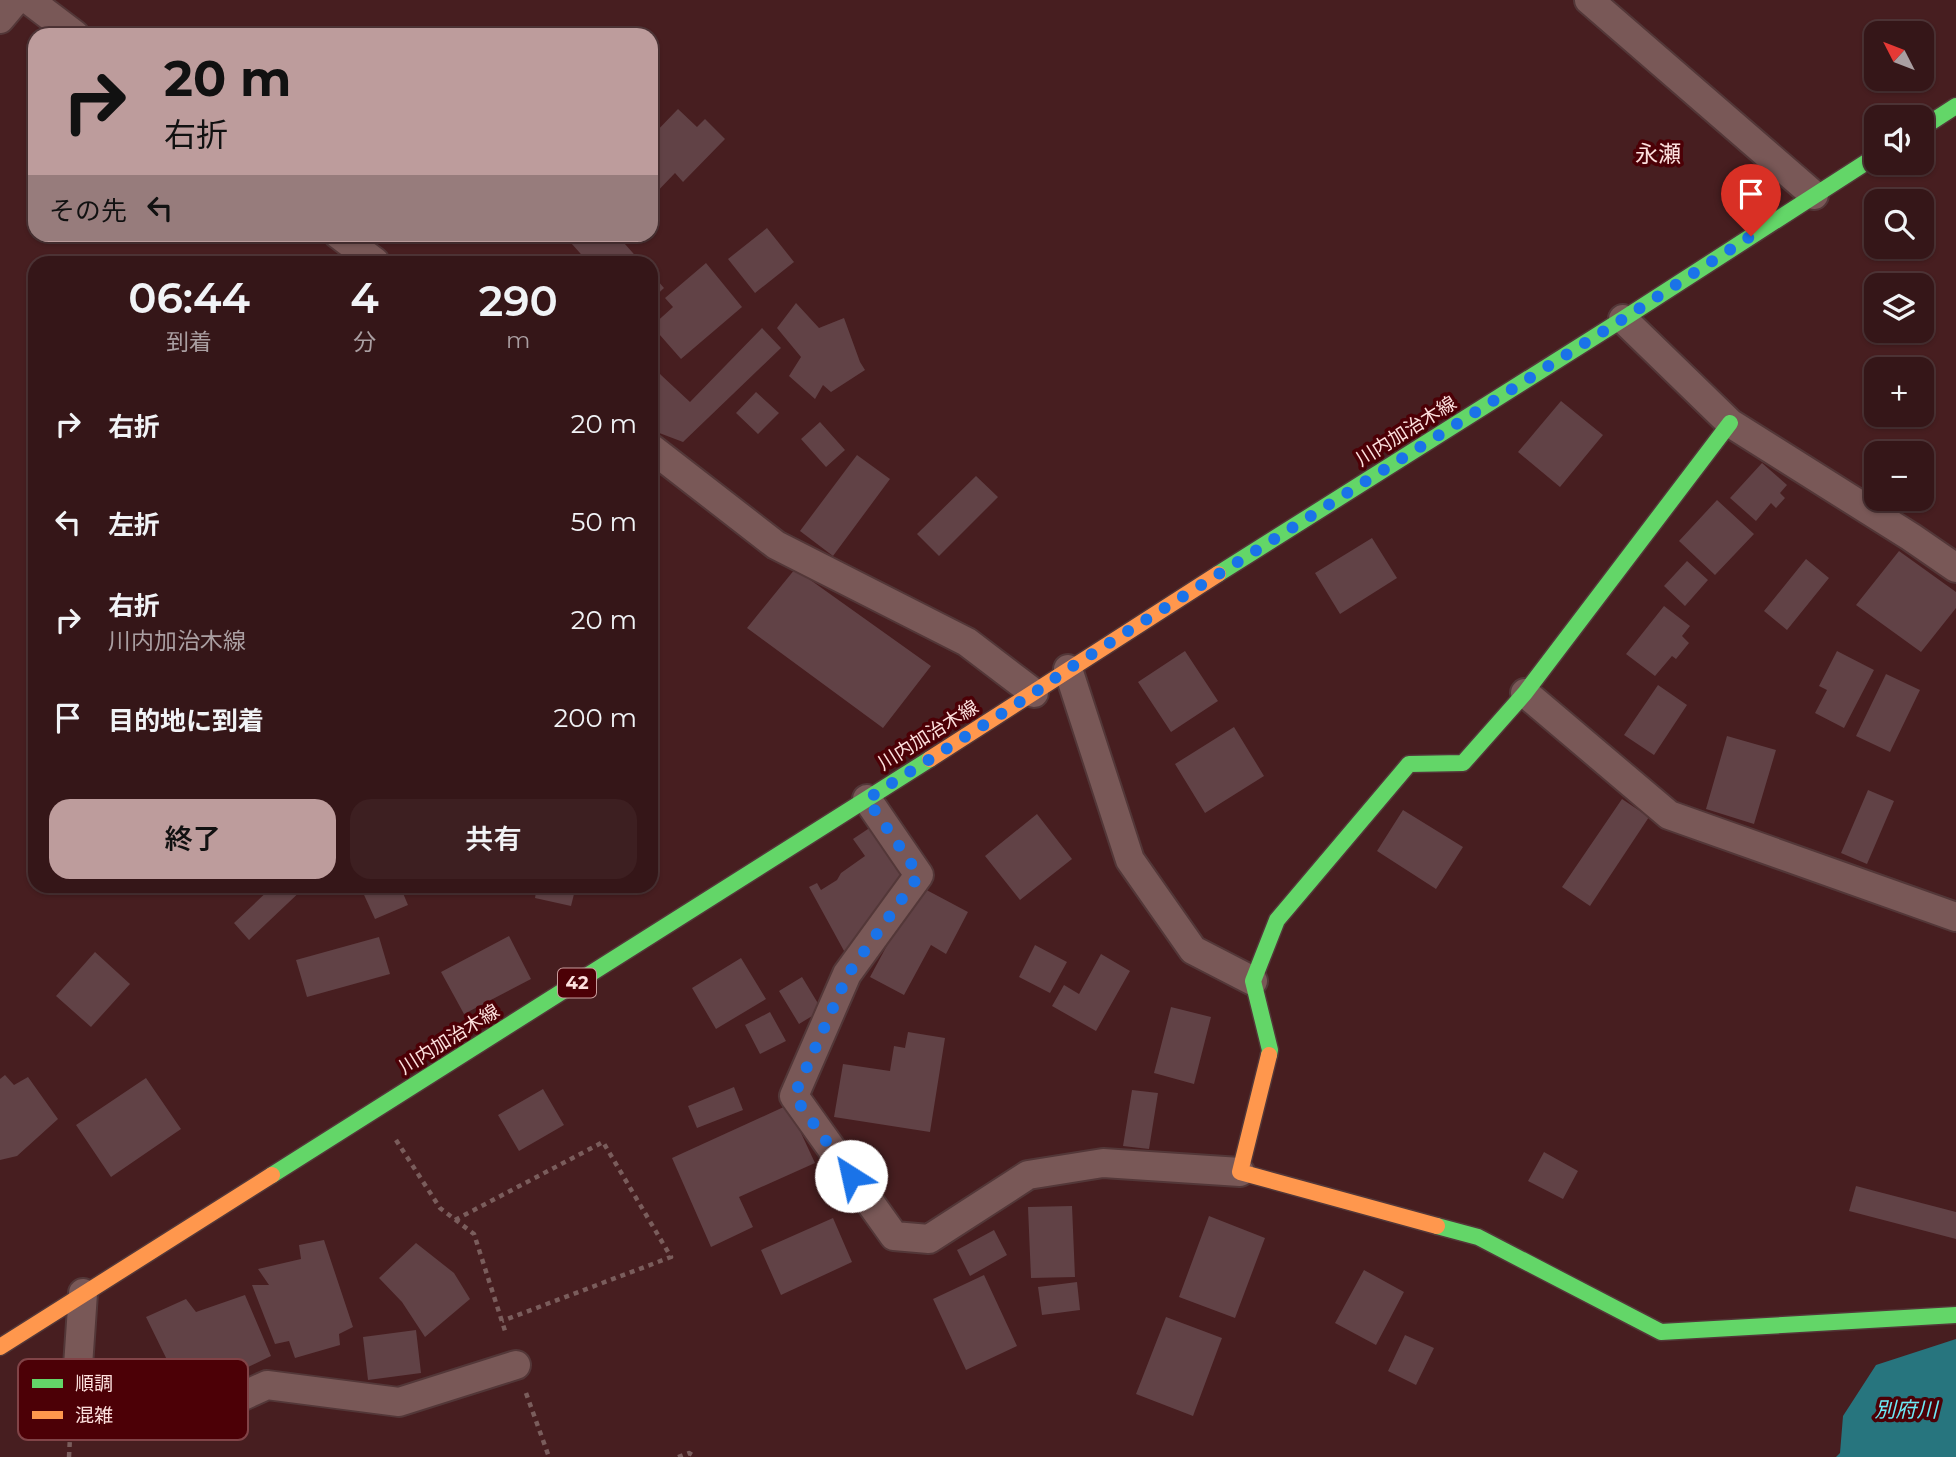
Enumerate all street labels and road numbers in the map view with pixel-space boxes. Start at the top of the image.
street label: 川内加治木線 [1352,391,1460,471]
street label: 川内加治木線 [874,695,982,775]
road number: 42 [558,968,596,998]
street label: 川内加治木線 [395,999,503,1079]

